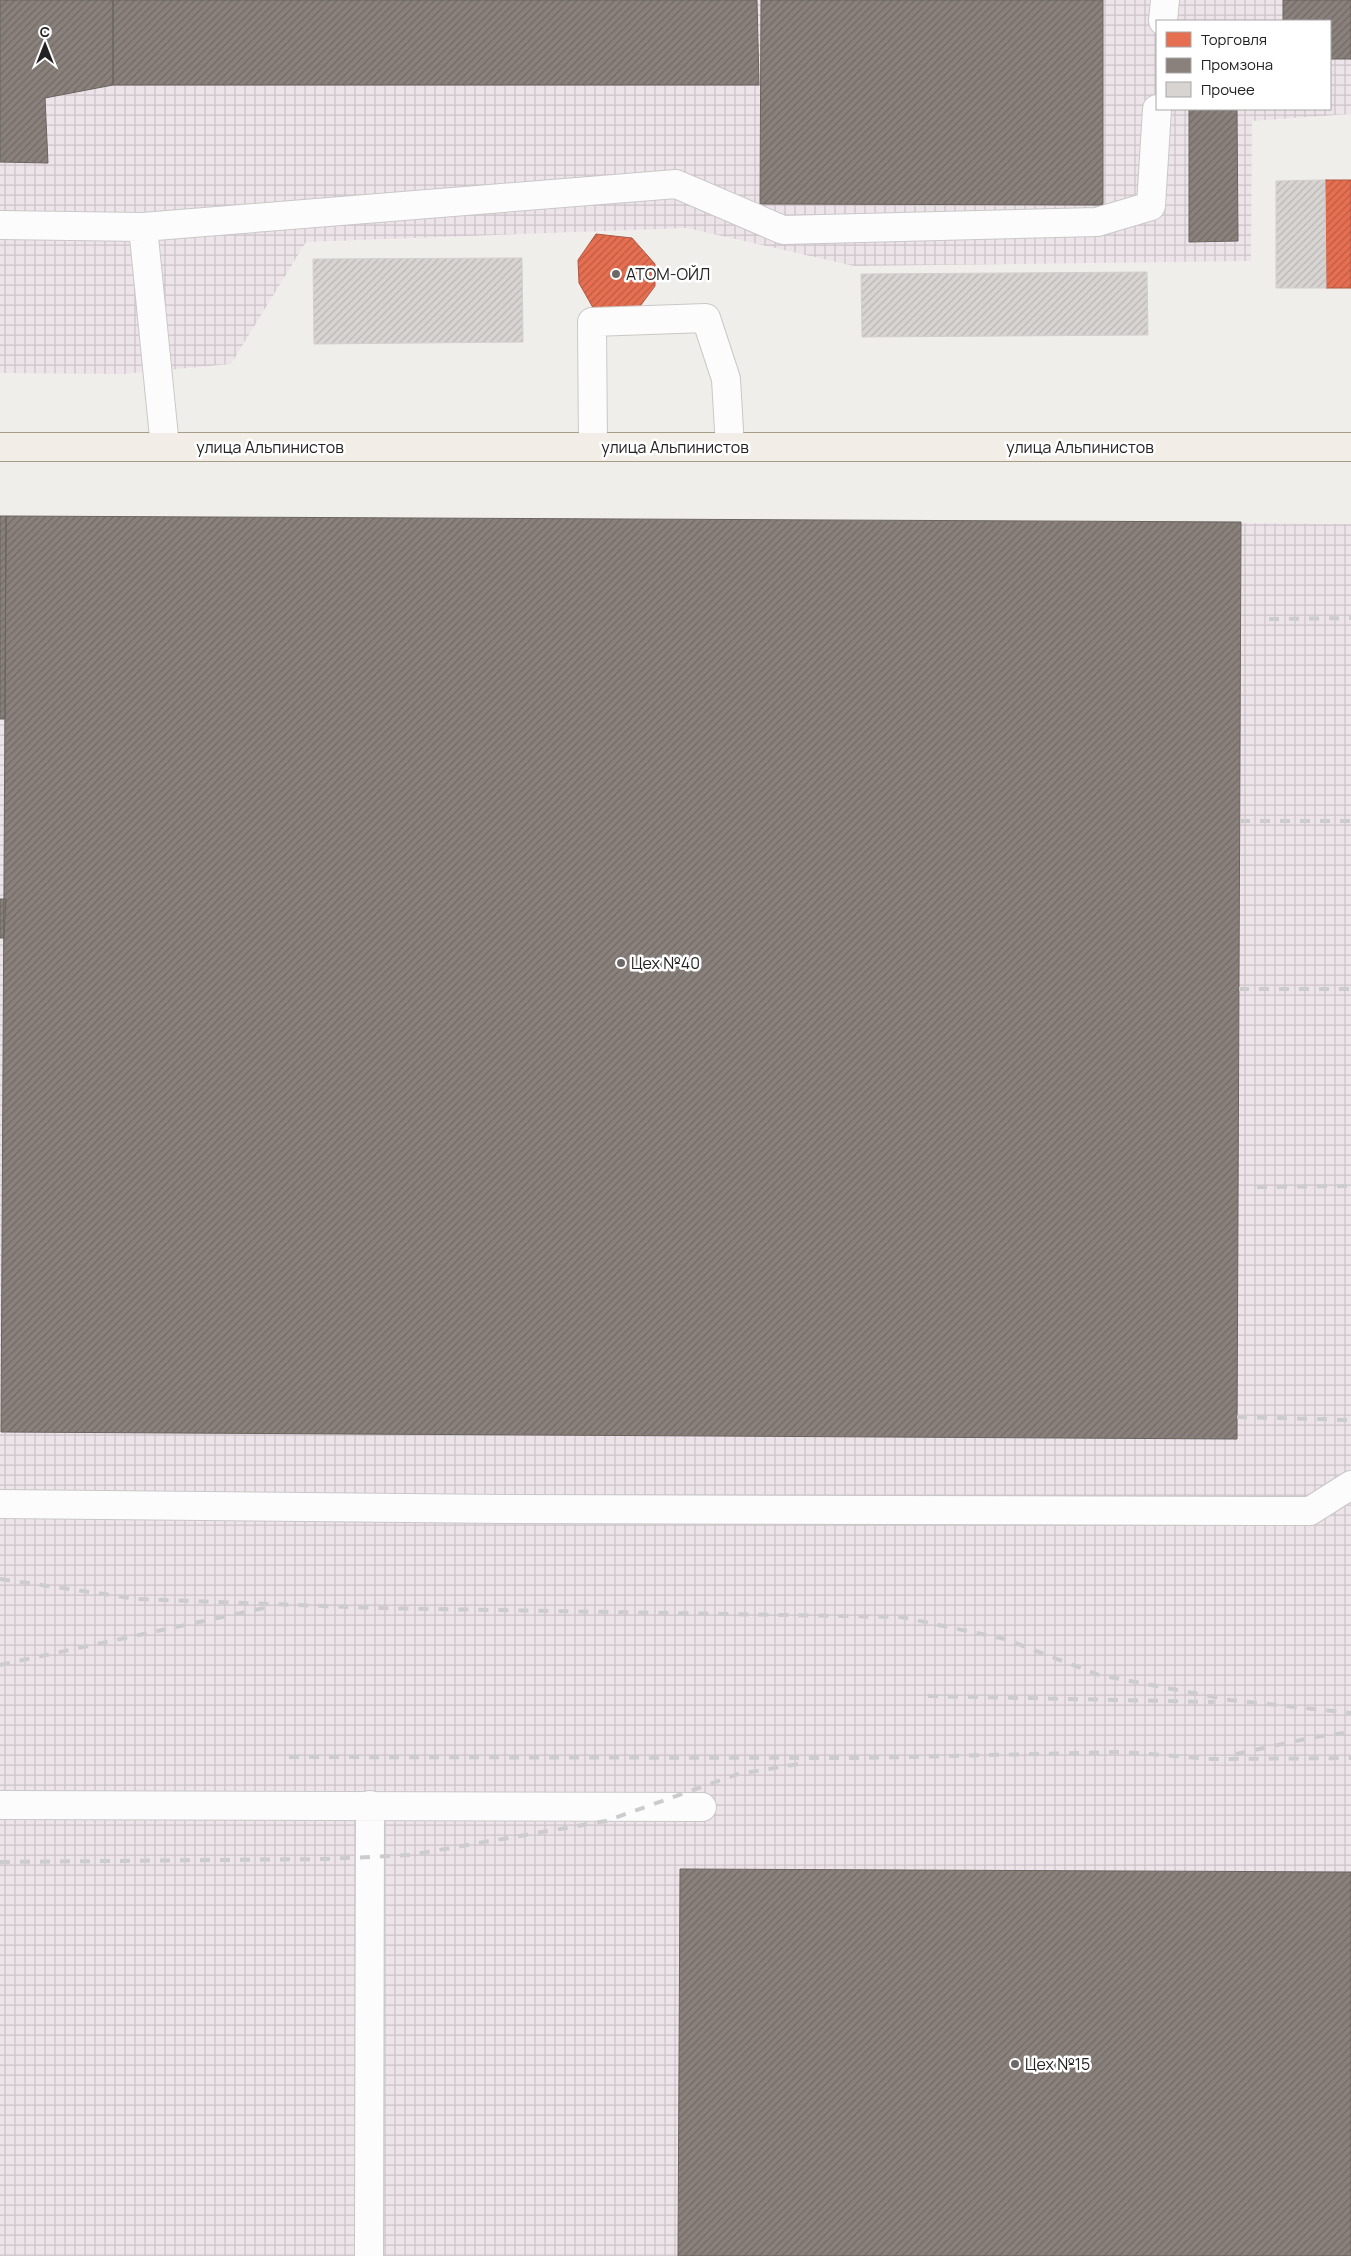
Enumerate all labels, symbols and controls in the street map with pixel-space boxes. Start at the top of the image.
north arrow [20,20,70,70]
legend [1156,20,1331,110]
text: С [40,22,50,41]
text: Торговля [1201,29,1267,50]
text: Промзона [1201,54,1273,75]
text: Прочее [1201,79,1255,100]
place label: АТОМ-ОЙЛ [626,263,710,285]
marker: АТОМ-ОЙЛ [610,268,622,280]
street label: улица Альпинистов [196,436,344,458]
street label: улица Альпинистов [601,436,749,458]
street label: улица Альпинистов [1006,436,1154,458]
place label: Цех №40 [631,952,700,974]
marker: Цех №40 [615,957,627,969]
place label: Цех №15 [1025,2053,1090,2075]
marker: Цех №15 [1009,2058,1021,2070]

